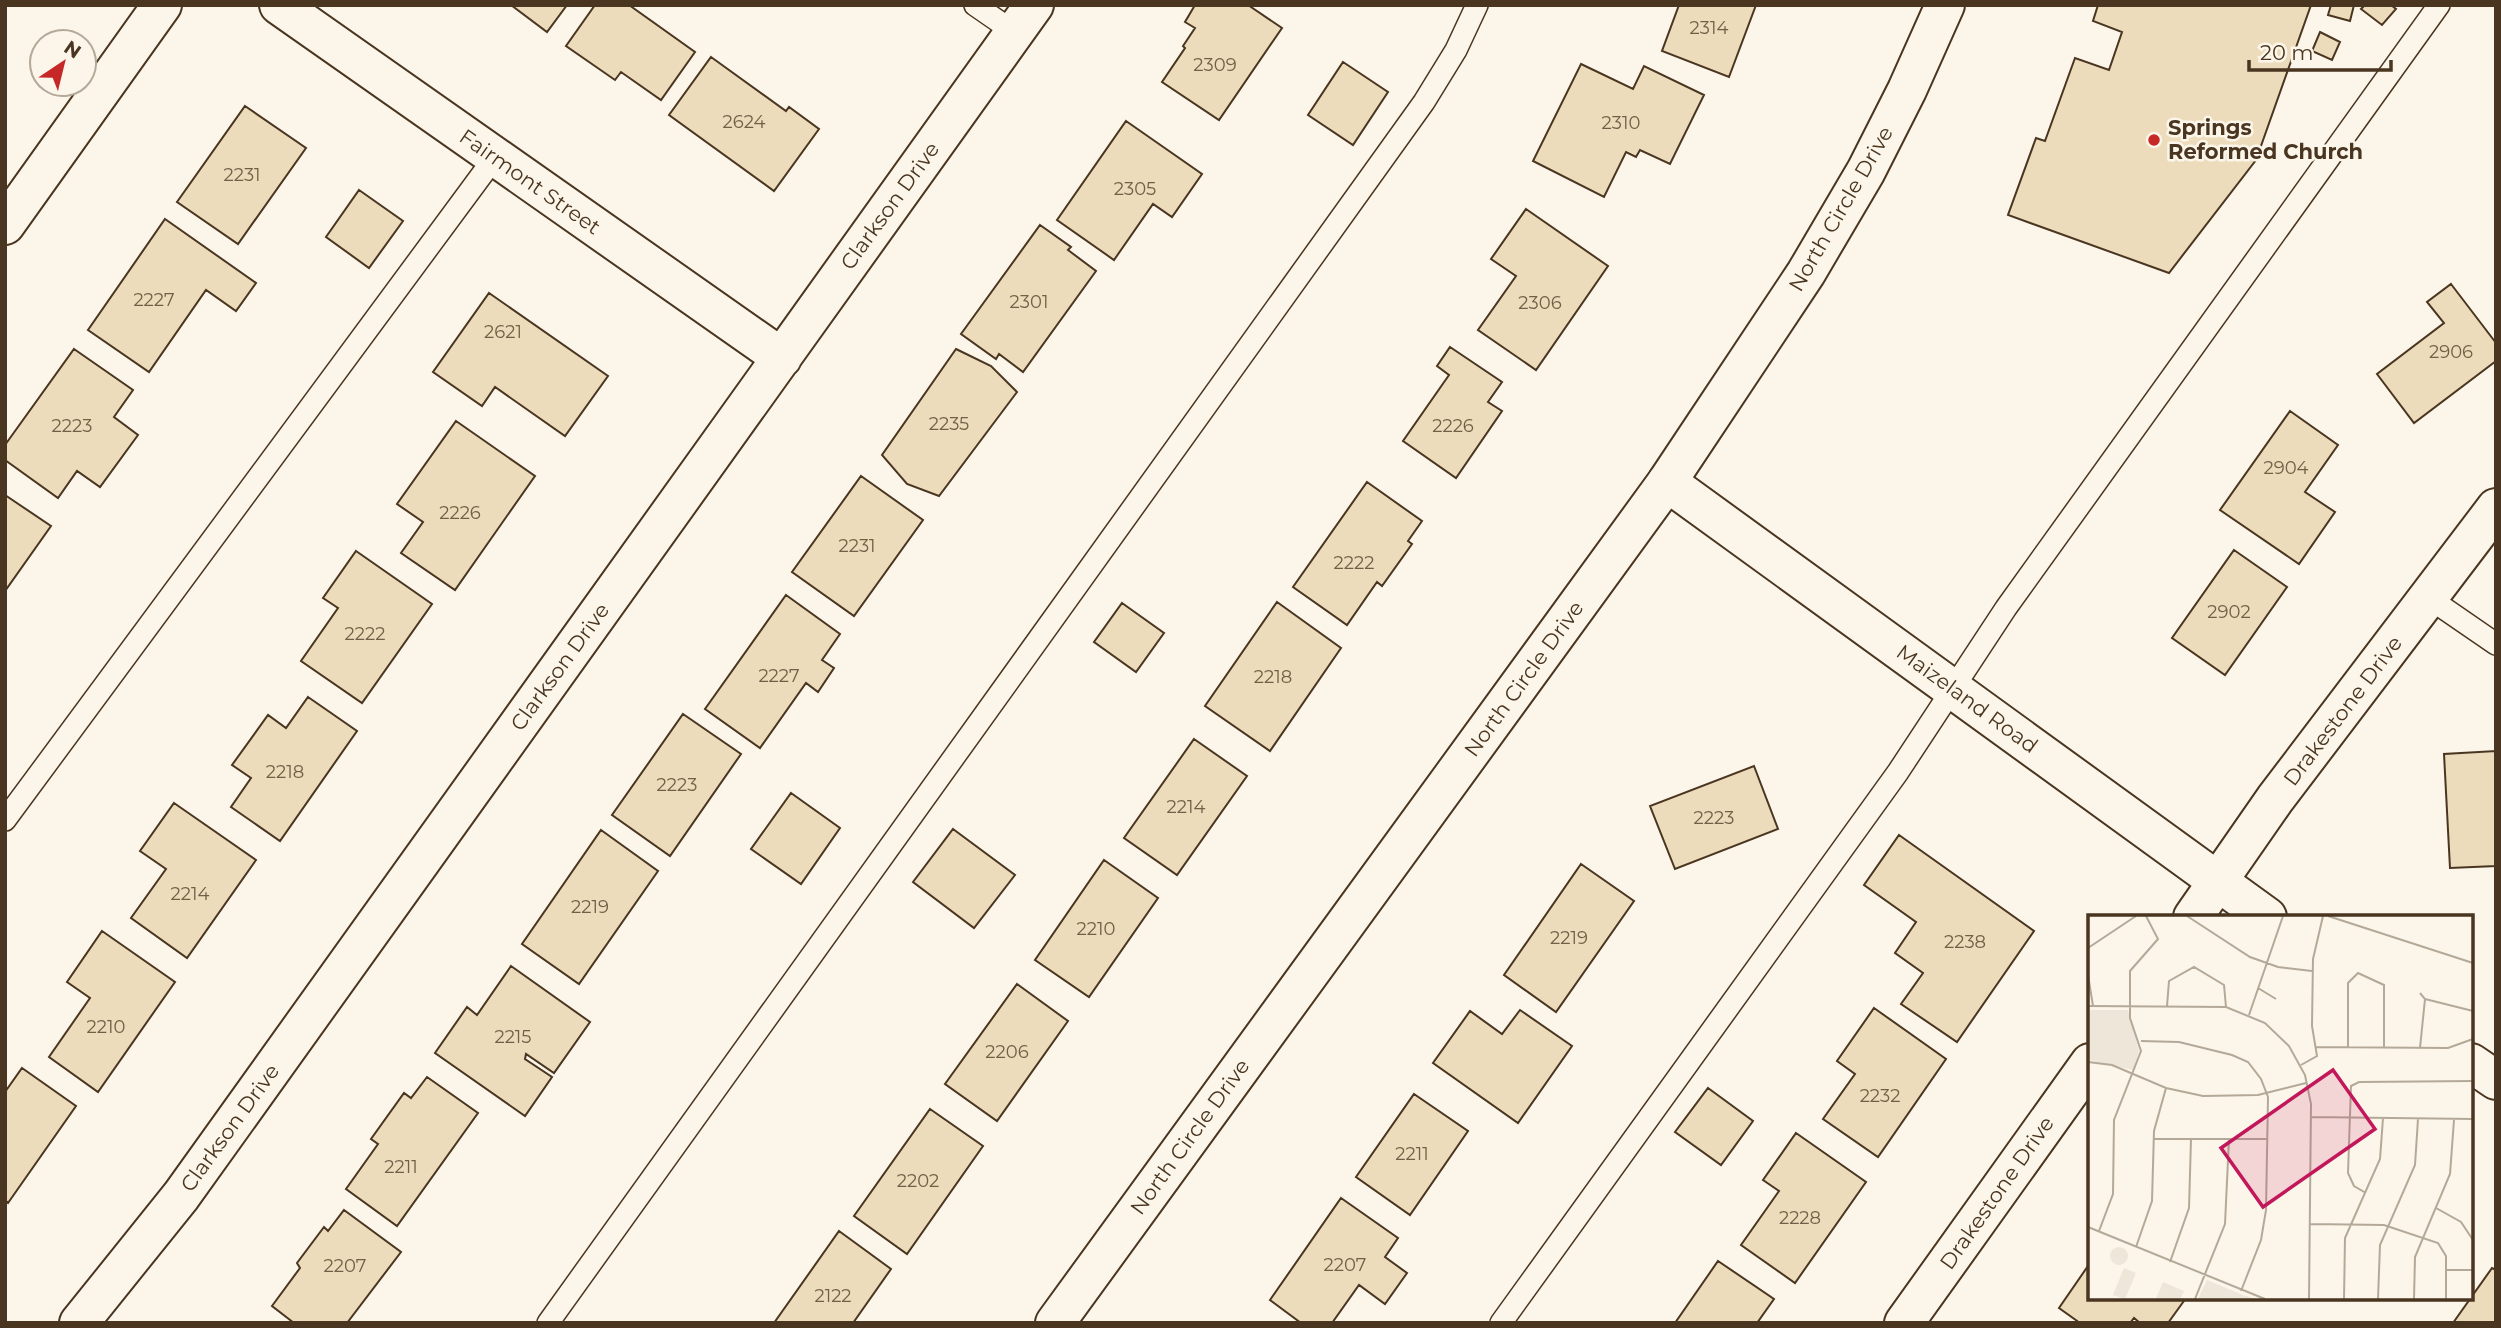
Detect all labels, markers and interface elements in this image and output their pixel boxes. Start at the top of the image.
house number: 2314 [1690,17,1728,39]
north arrow [28,28,98,98]
scale bar [2249,28,2391,72]
text: N [60,36,85,63]
text: 20 m [2260,40,2314,65]
house number: 2309 [1193,54,1237,76]
house number: 2624 [723,111,766,133]
house number: 2310 [1602,112,1640,134]
place label: Springs Reformed Church [2168,115,2363,164]
street label: North Circle Drive [1783,122,1898,296]
street label: Fairmont Street [455,124,606,240]
marker: Springs Reformed Church [2146,132,2162,148]
street label: Clarkson Drive [835,137,944,274]
house number: 2231 [223,164,261,186]
house number: 2305 [1114,178,1156,200]
house number: 2227 [133,289,175,311]
house number: 2301 [1010,291,1048,313]
house number: 2306 [1518,292,1562,314]
house number: 2621 [484,321,522,343]
house number: 2906 [2429,341,2473,363]
house number: 2235 [929,413,969,435]
house number: 2223 [52,415,92,437]
house number: 2226 [1432,415,1474,437]
house number: 2904 [2264,457,2309,479]
house number: 2226 [439,502,481,524]
house number: 2231 [838,535,876,557]
house number: 2222 [1334,552,1374,574]
street label: North Circle Drive [1459,596,1588,761]
street label: Clarkson Drive [505,598,614,735]
house number: 2902 [2207,601,2251,623]
house number: 2222 [345,623,385,645]
street label: Drakestone Drive [2278,631,2407,791]
street label: Maizeland Road [1892,639,2043,758]
house number: 2227 [758,665,800,687]
house number: 2218 [1254,666,1292,688]
house number: 2218 [266,761,304,783]
house number: 2223 [657,774,697,796]
house number: 2214 [1167,796,1206,818]
house number: 2223 [1694,807,1734,829]
house number: 2214 [171,883,210,905]
house number: 2219 [571,896,609,918]
inset map [2088,915,2473,1300]
house number: 2210 [1077,918,1115,940]
house number: 2219 [1550,927,1588,949]
house number: 2238 [1944,931,1986,953]
house number: 2210 [87,1016,125,1038]
house number: 2215 [494,1026,532,1048]
house number: 2206 [985,1041,1029,1063]
street label: North Circle Drive [1125,1054,1254,1219]
street label: Clarkson Drive [175,1059,284,1196]
house number: 2232 [1860,1085,1900,1107]
street label: Drakestone Drive [1934,1111,2059,1274]
house number: 2211 [1395,1143,1429,1165]
house number: 2211 [384,1156,418,1178]
house number: 2202 [897,1170,939,1192]
house number: 2228 [1779,1207,1821,1229]
house number: 2207 [1324,1254,1366,1276]
house number: 2207 [324,1255,366,1277]
house number: 2122 [814,1285,852,1307]

